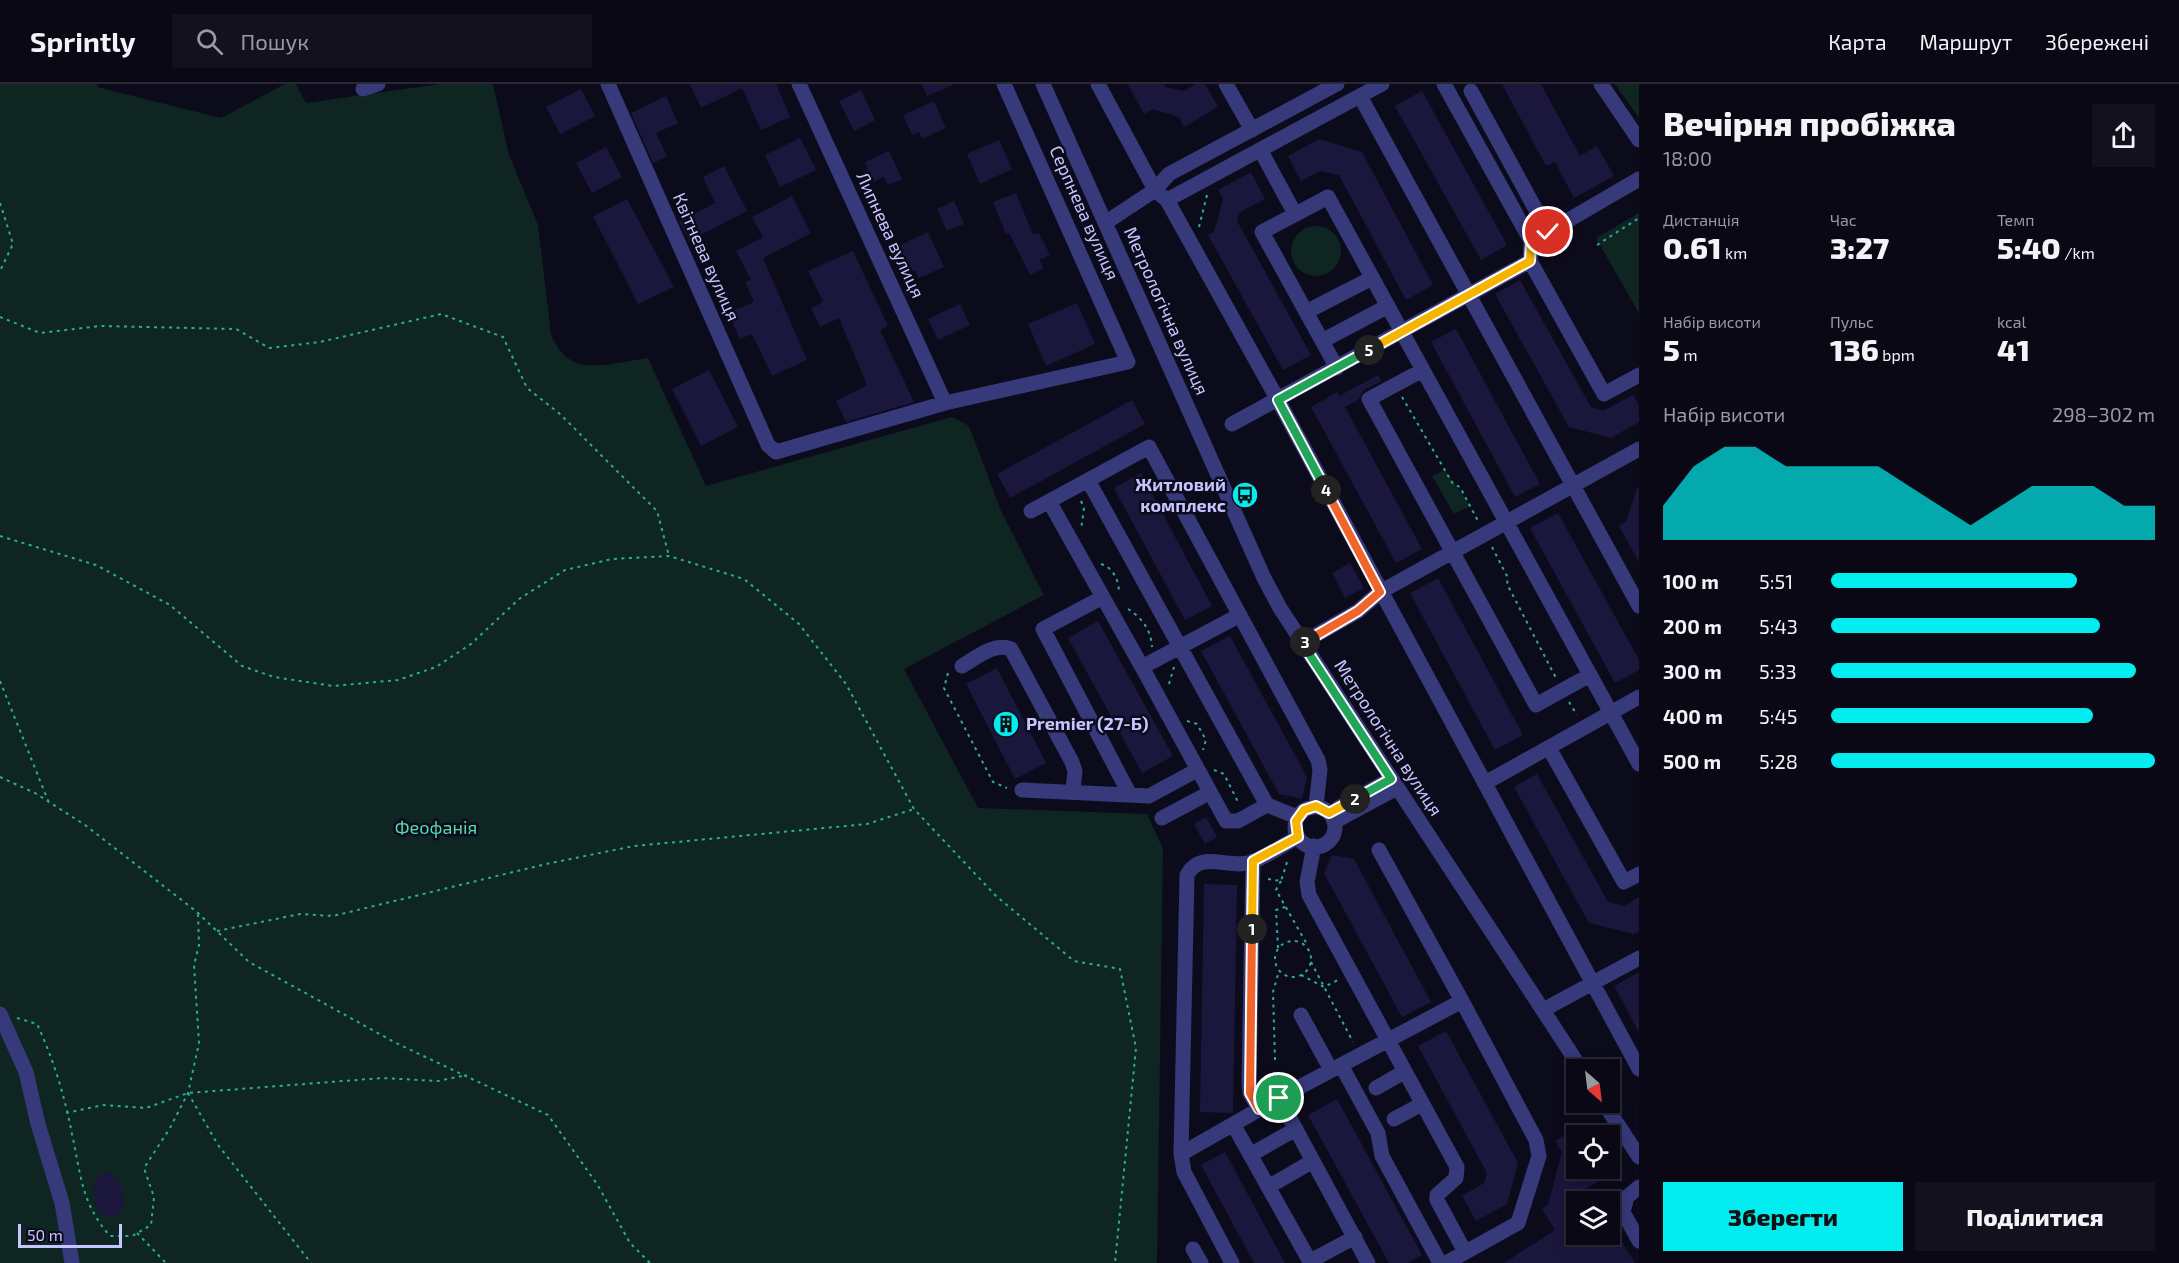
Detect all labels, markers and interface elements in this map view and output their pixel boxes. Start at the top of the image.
search box [172,14,592,68]
text: Sprintly [30,24,136,58]
icon: search [193,25,226,58]
text: Пошук [241,28,309,54]
text: Карта [1828,29,1887,54]
text: Маршрут [1920,29,2012,54]
text: Збережені [2045,29,2149,54]
text: Вечірня пробіжка [1663,103,1956,143]
button: share [2092,104,2155,167]
street label: Серпнева вулиця [1045,142,1124,283]
text: 18:00 [1663,146,1712,170]
street label: Липнева вулиця [852,168,930,301]
street label: Квітнева вулиця [669,189,745,324]
pin [1522,206,1573,257]
text: Дистанція [1663,210,1740,229]
text: Час [1830,210,1857,229]
text: Темп [1997,210,2034,229]
icon: check [1531,215,1564,248]
street label: Метрологічна вулиця [1120,223,1214,398]
text: 0.61 [1663,229,1721,265]
text: 3:27 [1830,229,1889,265]
text: 5:40 [1997,229,2061,265]
text: km [1721,243,1747,262]
text: /km [2061,243,2095,262]
text: Набір висоти [1663,312,1761,331]
text: Пульс [1830,312,1874,331]
text: kcal [1997,312,2026,331]
text: 5 [1663,331,1680,367]
text: 136 [1830,331,1879,367]
text: 41 [1997,331,2030,367]
pin: 5 [1354,335,1384,365]
text: 5 [1365,340,1373,359]
text: m [1680,345,1697,364]
text: bpm [1879,345,1915,364]
text: Набір висоти [1663,402,1785,426]
text: 298–302 m [2052,402,2155,426]
place label: Житловий комплекс [1135,473,1226,516]
pin: 4 [1311,475,1341,505]
bus stop icon: Житловий комплекс [1230,480,1260,510]
text: 4 [1321,480,1331,499]
text: 100 m [1663,569,1719,593]
text: 5:51 [1759,569,1793,593]
text: 200 m [1663,614,1722,638]
text: 5:43 [1759,614,1798,638]
pin: 3 [1290,627,1320,657]
text: 3 [1300,632,1310,651]
street label: Метрологічна вулиця [1330,655,1448,820]
text: 300 m [1663,659,1722,683]
text: 5:33 [1759,659,1797,683]
text: 400 m [1663,704,1723,728]
text: 5:45 [1759,704,1797,728]
building icon: Premier (27-Б) [991,709,1021,739]
place label: Premier (27-Б) [1026,712,1149,734]
text: 500 m [1663,749,1721,773]
text: 5:28 [1759,749,1798,773]
pin: 2 [1340,784,1370,814]
text: 2 [1350,789,1360,808]
park label: Феофанія [395,816,477,838]
pin: 1 [1237,914,1267,944]
text: 1 [1249,919,1255,938]
north arrow [1566,1059,1620,1113]
map controls [1566,1059,1620,1245]
pin [1253,1072,1304,1123]
icon: arrive [1262,1081,1295,1114]
button: locate [1566,1125,1620,1179]
button: Зберегти [1663,1182,1903,1251]
button: Поділитися [1915,1182,2155,1251]
button: layers [1566,1191,1620,1245]
scale bar [18,1221,122,1248]
text: 50 m [27,1225,63,1244]

